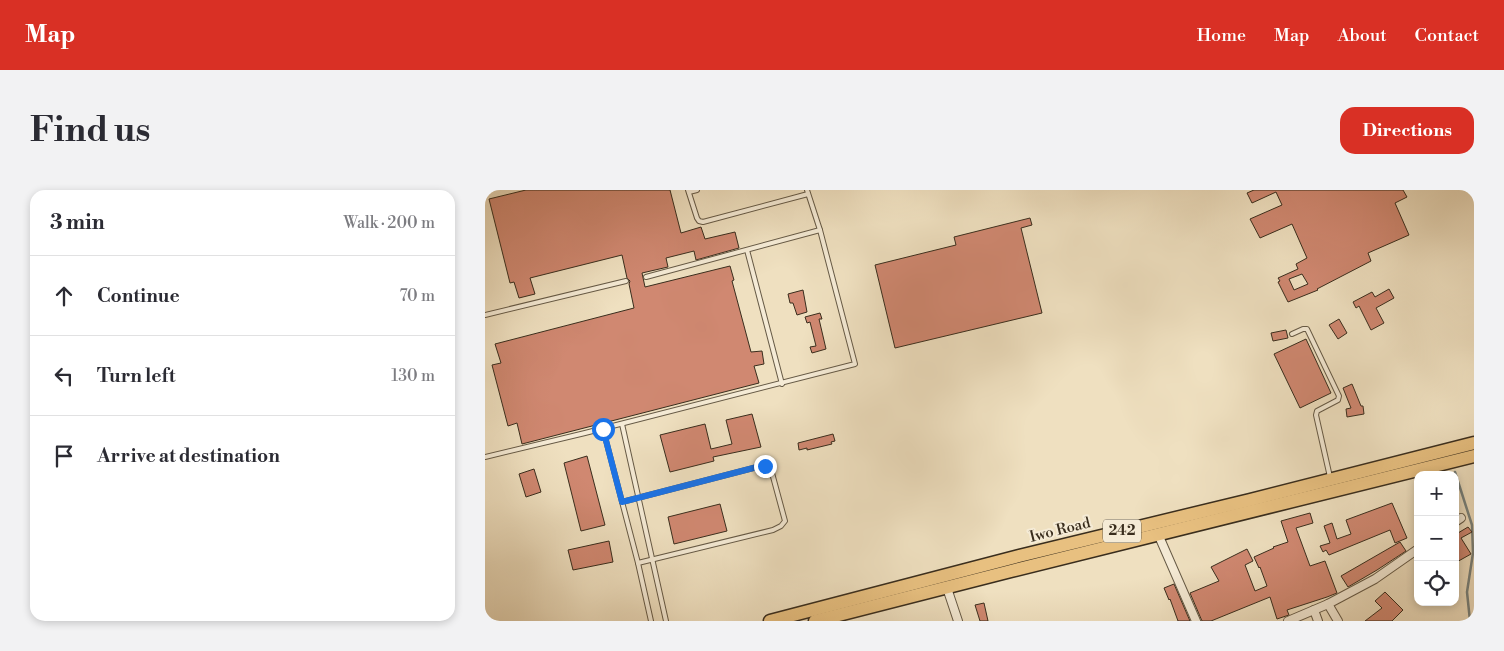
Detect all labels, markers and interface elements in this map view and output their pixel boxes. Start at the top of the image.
text: Map [25,20,75,50]
text: Home [1197,24,1246,47]
text: Map [1274,24,1310,47]
text: About [1338,24,1387,47]
text: Contact [1415,24,1479,47]
button: Directions [1340,107,1474,154]
text: Find us [30,109,150,152]
text: 3 min [50,210,105,236]
text: Walk · 200 m [343,213,435,233]
icon: ahead [50,282,78,310]
text: Continue [97,284,180,308]
text: 70 m [399,286,435,306]
icon: left [50,362,78,390]
text: Turn left [97,364,176,388]
text: 130 m [391,366,435,386]
route start [592,418,615,441]
icon: arrive [50,442,78,470]
text: Arrive at destination [97,444,280,468]
route end [754,455,777,478]
map controls [1414,471,1459,606]
button: + [1414,471,1459,516]
street label: Iwo Road [1028,513,1093,547]
button: − [1414,516,1459,561]
road number: 242 [1103,520,1141,542]
button: locate [1414,561,1459,606]

